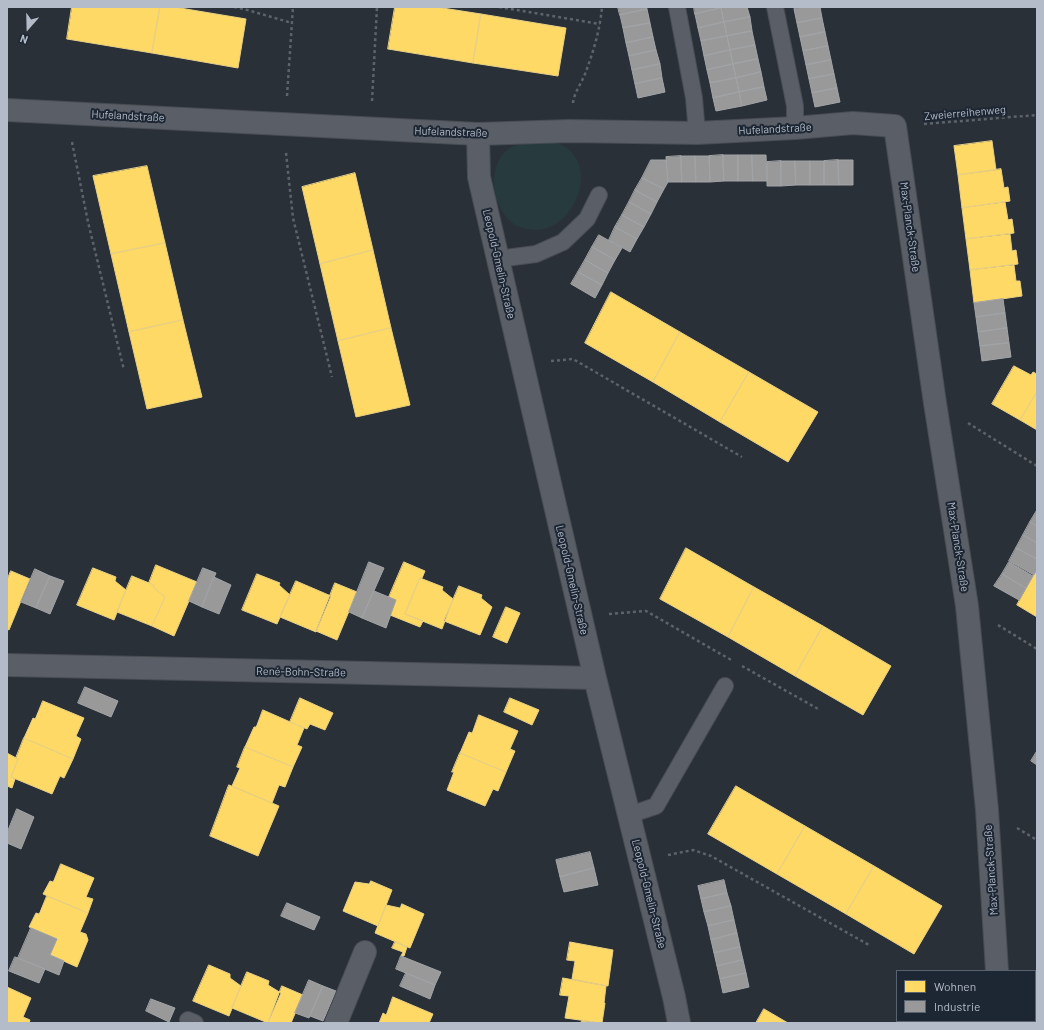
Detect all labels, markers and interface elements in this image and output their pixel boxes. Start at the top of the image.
north arrow [8,8,48,48]
text: N [18,32,29,47]
street label: Zweierreihenweg [924,103,1006,123]
street label: Hufelandstraße [91,107,165,125]
street label: Hufelandstraße [738,120,812,138]
street label: Hufelandstraße [414,124,488,140]
street label: Max-Planck-Straße [897,181,923,273]
street label: Leopold-Gmelin-Straße [480,208,518,320]
street label: Max-Planck-Straße [944,501,972,593]
street label: Leopold-Gmelin-Straße [553,524,591,636]
street label: René-Bohn-Straße [256,665,346,679]
street label: Max-Planck-Straße [981,824,1001,916]
street label: Leopold-Gmelin-Straße [629,838,669,950]
legend [896,970,1036,1022]
text: Wohnen [934,979,976,993]
text: Industrie [934,999,980,1013]

